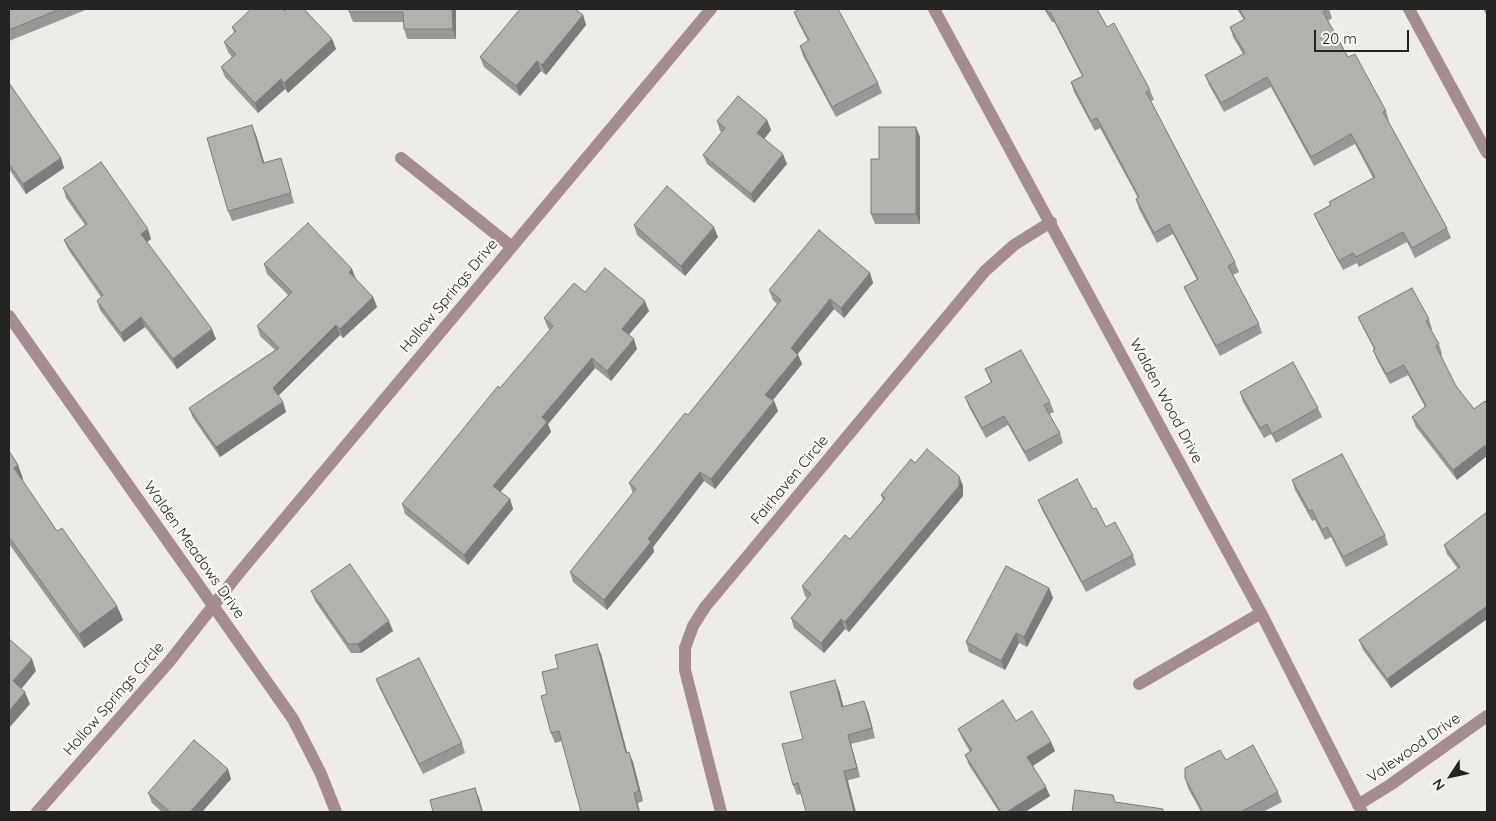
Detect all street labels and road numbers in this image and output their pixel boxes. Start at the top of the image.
street label: Hollow Springs Drive [396,236,502,356]
street label: Walden Wood Drive [1125,336,1207,466]
street label: Fairhaven Circle [747,432,833,528]
street label: Walden Meadows Drive [140,478,248,622]
street label: Hollow Springs Circle [60,639,168,759]
street label: Valewood Drive [1364,709,1464,787]

